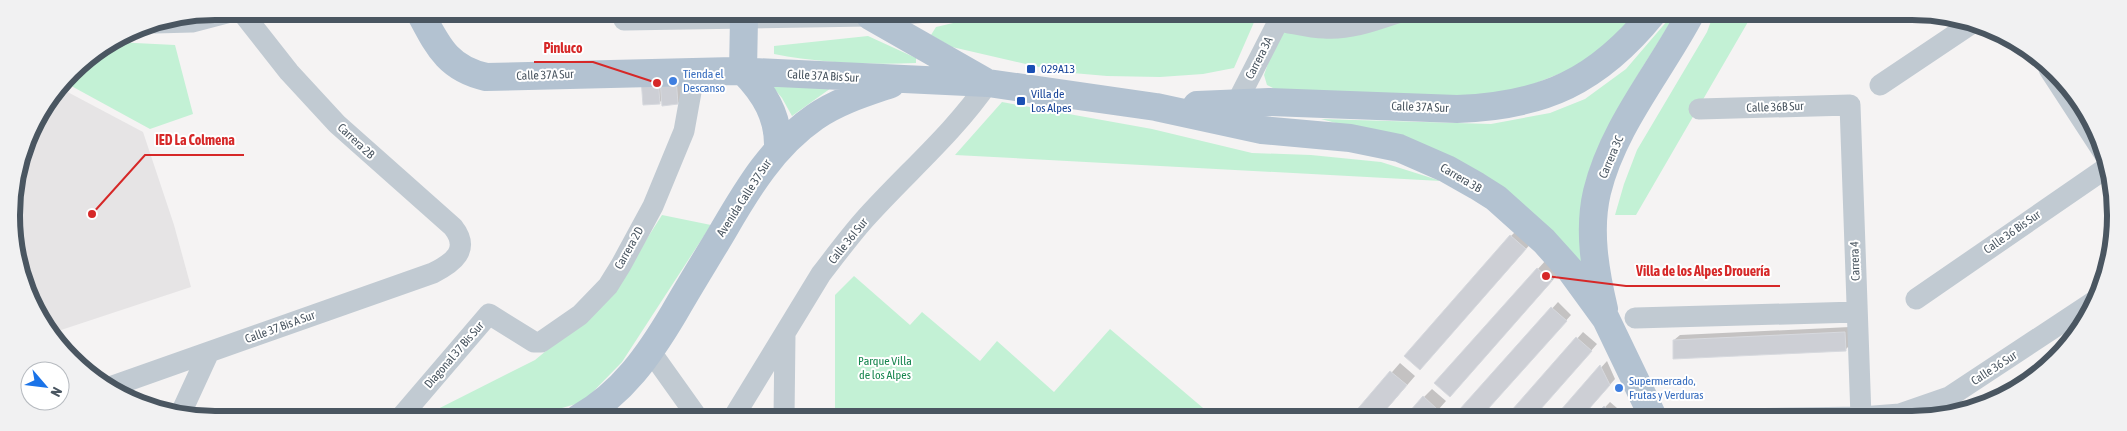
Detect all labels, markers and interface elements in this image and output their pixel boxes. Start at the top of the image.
callout: Pinluco [534,33,593,62]
street label: Carrera 3A [1242,34,1276,81]
text: Pinluco [544,40,583,56]
place label: 029A13 [1041,62,1075,76]
marker: 029A13 [1025,63,1037,75]
street label: Calle 37A Sur [516,67,574,83]
place label: Tienda el Descanso [683,67,725,95]
street label: Calle 37A Bis Sur [787,67,860,85]
marker: Tienda el Descanso [667,75,679,87]
place label: Villa de Los Alpes [1031,87,1072,115]
marker: Villa de Los Alpes [1015,95,1027,107]
street label: Calle 37A Sur [1391,99,1449,115]
street label: Calle 36B Sur [1746,99,1804,115]
street label: Carrera 2B [335,120,378,162]
callout: IED La Colmena [145,126,244,155]
text: IED La Colmena [155,132,235,148]
street label: Carrera 3C [1596,133,1626,180]
street label: Avenida Calle 37 Sur [714,156,774,239]
street label: Carrera 3B [1438,161,1484,196]
street label: Calle 36 Bis Sur [1981,207,2043,257]
street label: Calle 36I Sur [825,215,871,267]
street label: Carrera 2D [612,224,647,272]
street label: Carrera 4 [1847,241,1863,281]
callout: Villa de los Alpes Drouería [1626,257,1780,286]
text: Villa de los Alpes Drouería [1635,263,1770,279]
street label: Calle 37 Bis A Sur [243,308,317,346]
street label: Diagonal 37 Bis Sur [421,319,487,391]
street label: Calle 36 Sur [1969,348,2020,388]
park label: Parque Villa de los Alpes [858,354,912,382]
north arrow [20,361,70,411]
place label: Supermercado, Frutas y Verduras [1629,374,1704,402]
marker: Supermercado, Frutas y Verduras [1613,382,1625,394]
text: N [47,385,65,400]

